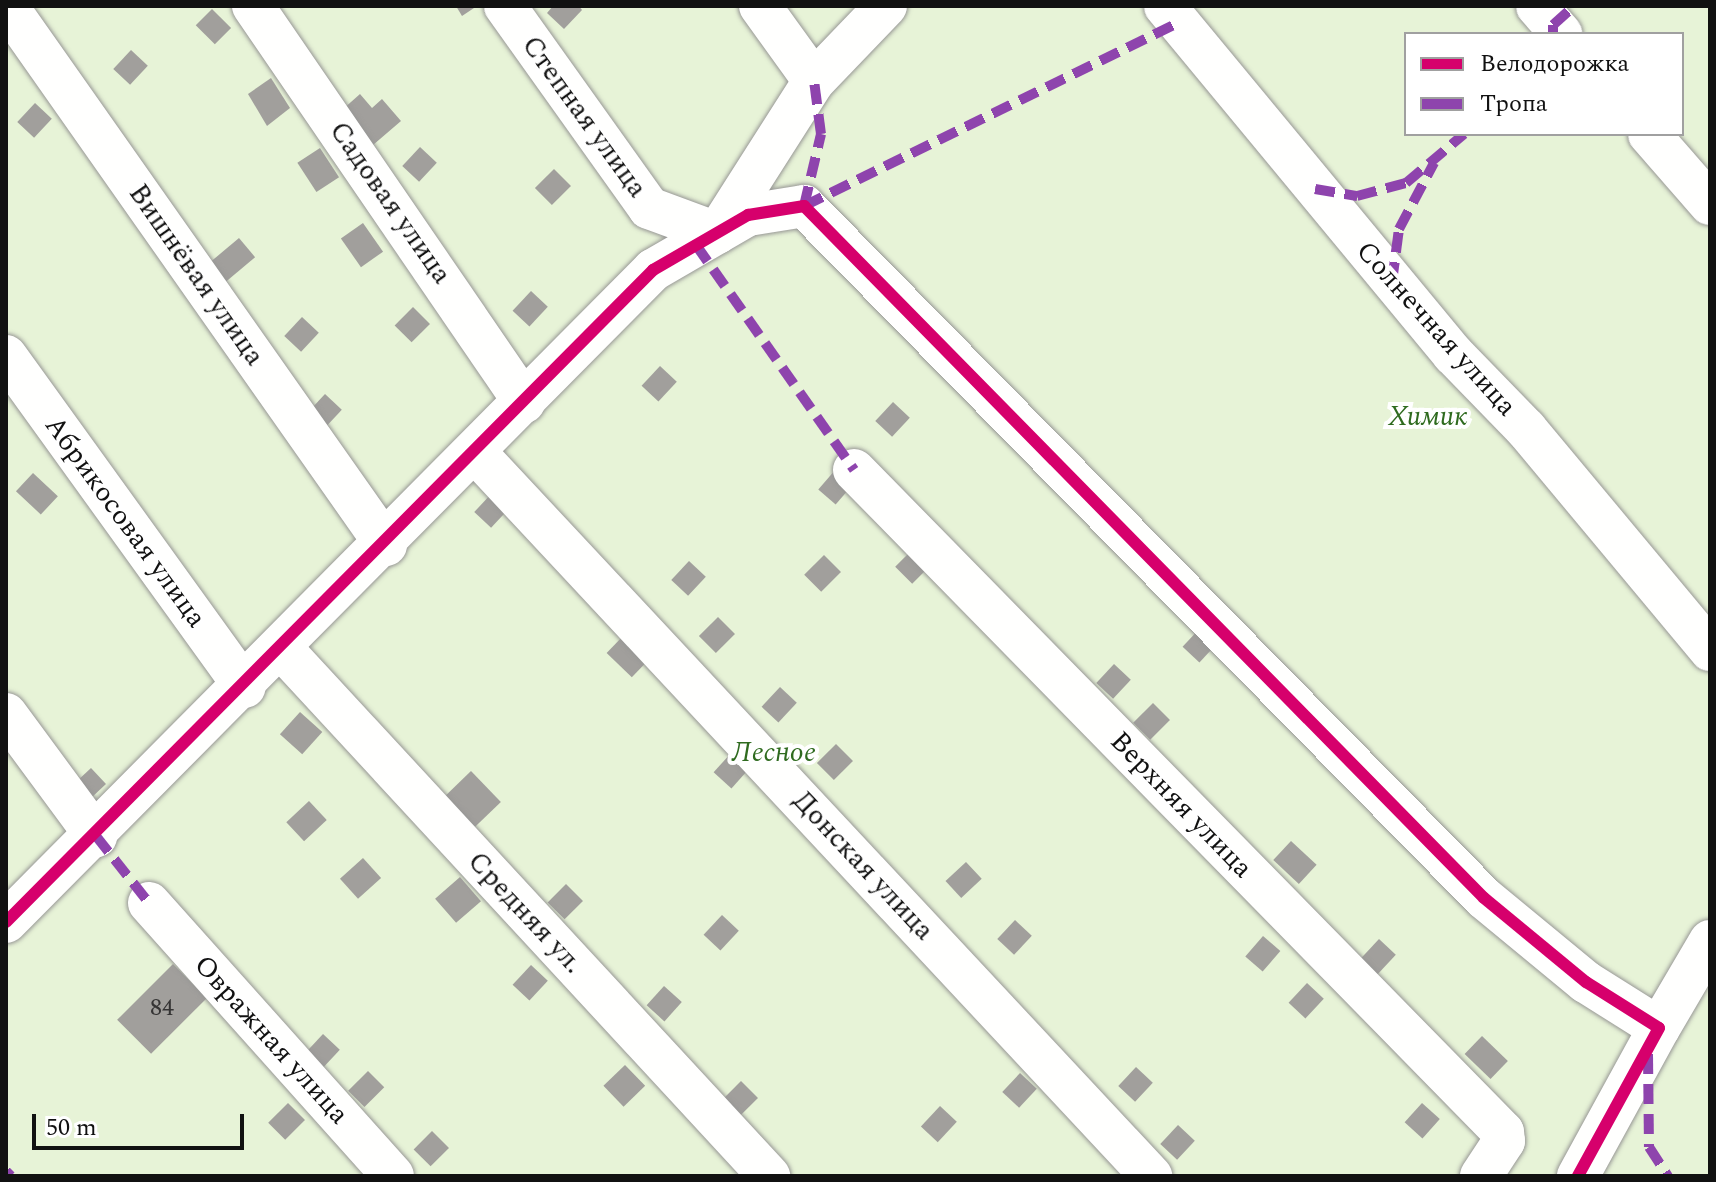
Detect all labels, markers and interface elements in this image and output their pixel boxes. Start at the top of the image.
street label: Степная улица [514,30,654,204]
legend [1404,32,1684,136]
text: Велодорожка [1480,46,1629,82]
text: Тропа [1480,86,1548,122]
street label: Садовая улица [322,115,458,291]
street label: Вишнёвая улица [121,178,271,372]
street label: Солнечная улица [1349,235,1523,423]
park label: Химик [1388,400,1468,434]
street label: Абрикосовая улица [37,410,213,634]
street label: Верхняя улица [1103,725,1259,885]
park label: Лесное [732,736,816,770]
street label: Донская улица [785,784,941,948]
street label: Средняя ул. [460,845,590,981]
street label: Овражная улица [186,949,356,1131]
house number: 84 [150,995,174,1023]
scale bar [36,1098,248,1148]
text: 50 m [46,1110,97,1146]

